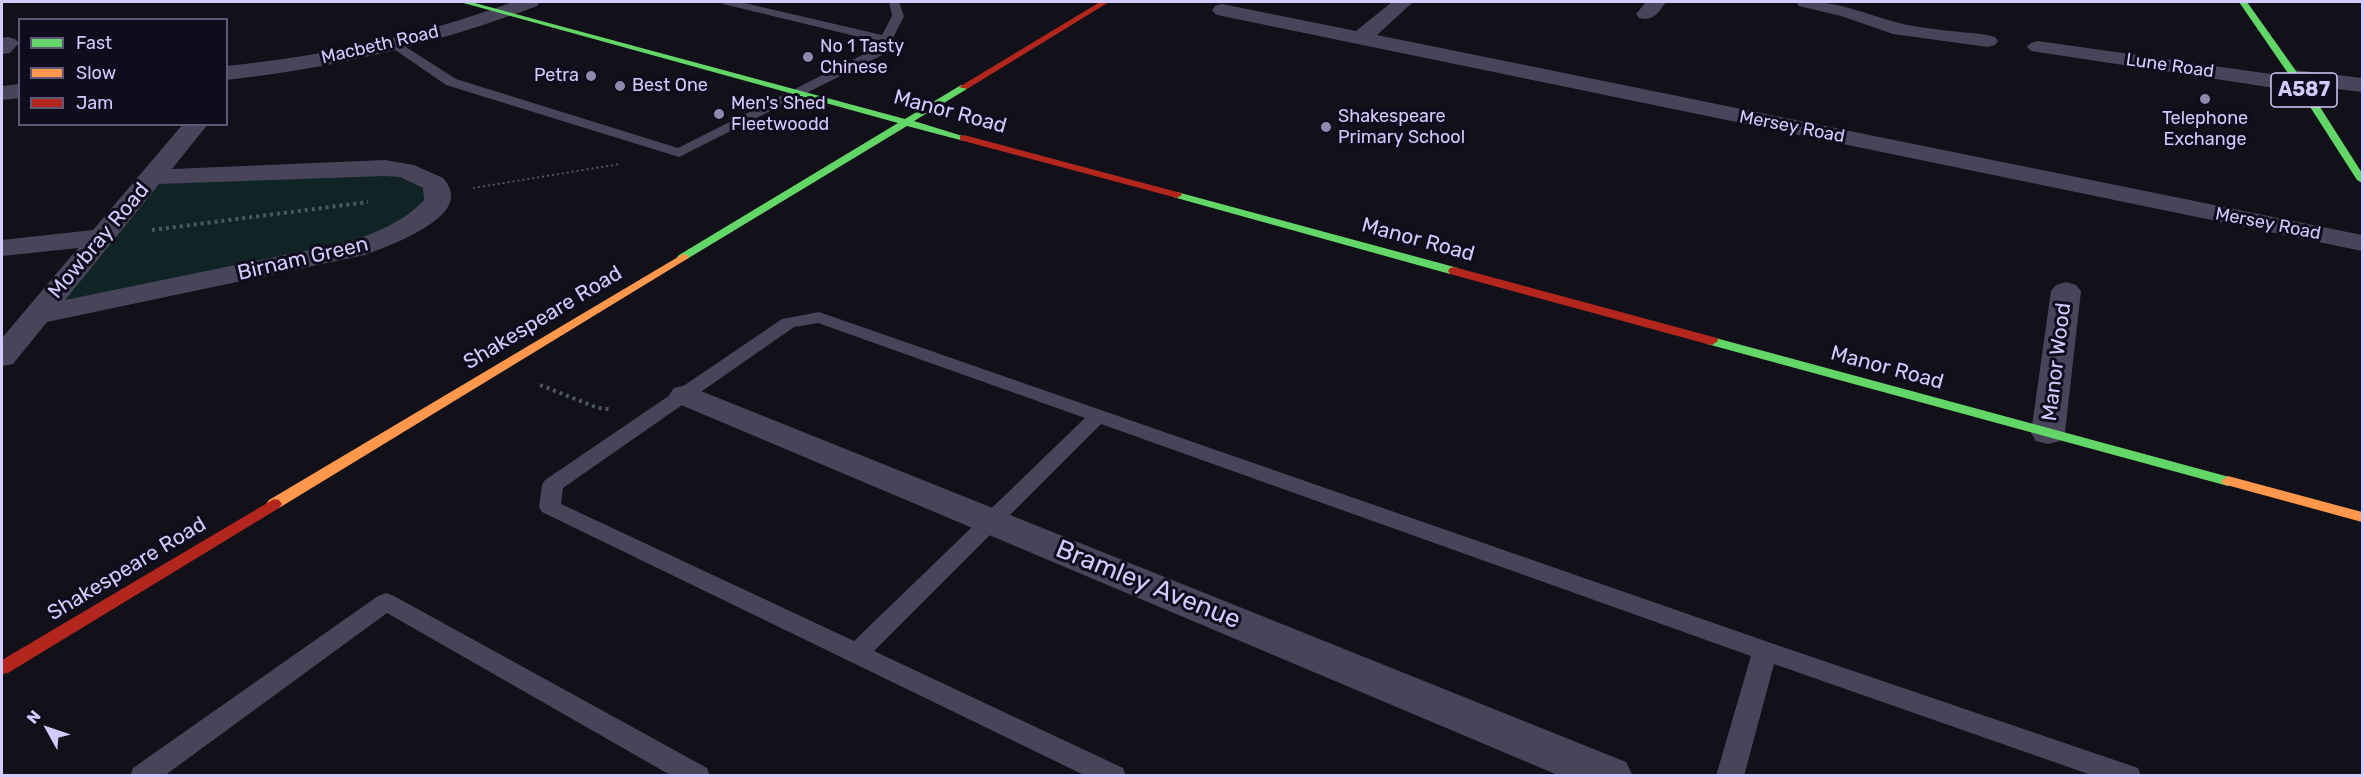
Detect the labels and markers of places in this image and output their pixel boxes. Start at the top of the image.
place label: No 1 Tasty Chinese [820,36,904,78]
marker: No 1 Tasty Chinese [801,50,815,64]
place label: Petra [534,65,579,87]
marker: Petra [584,69,598,83]
place label: Best One [632,75,708,97]
marker: Best One [613,79,627,93]
marker: Telephone Exchange [2198,92,2212,106]
place label: Men's Shed Fleetwoodd [731,93,829,136]
place label: Shakespeare Primary School [1338,106,1465,148]
marker: Men's Shed Fleetwoodd [712,107,726,121]
place label: Telephone Exchange [2162,108,2248,150]
marker: Shakespeare Primary School [1319,120,1333,134]

